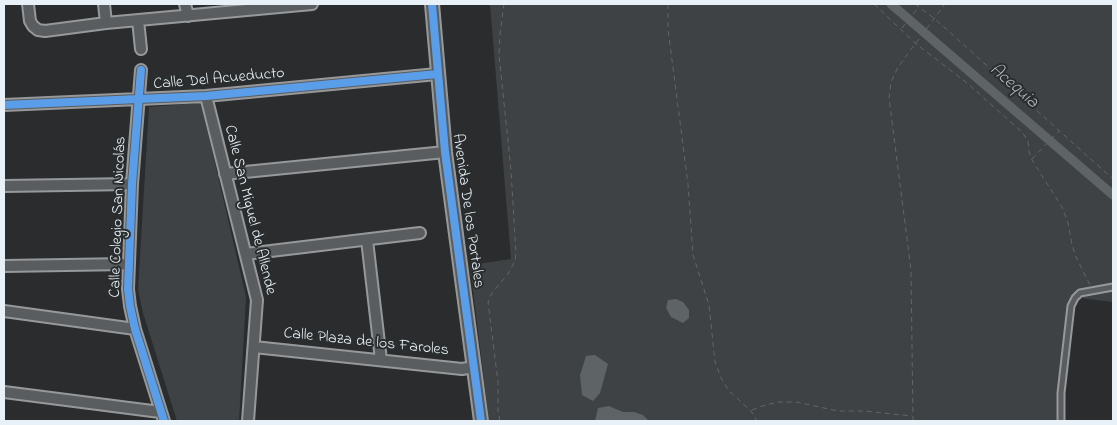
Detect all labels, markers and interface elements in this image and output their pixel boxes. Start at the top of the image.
water label: Acequia [984,60,1042,114]
street label: Calle Del Acueducto [153,65,285,95]
street label: Calle San Miguel de Allende [219,123,279,297]
street label: Avenida De los Portales [447,133,487,289]
street label: Calle Colegio San Nicolás [107,136,131,298]
street label: Calle Plaza de los Faroles [282,325,450,361]

